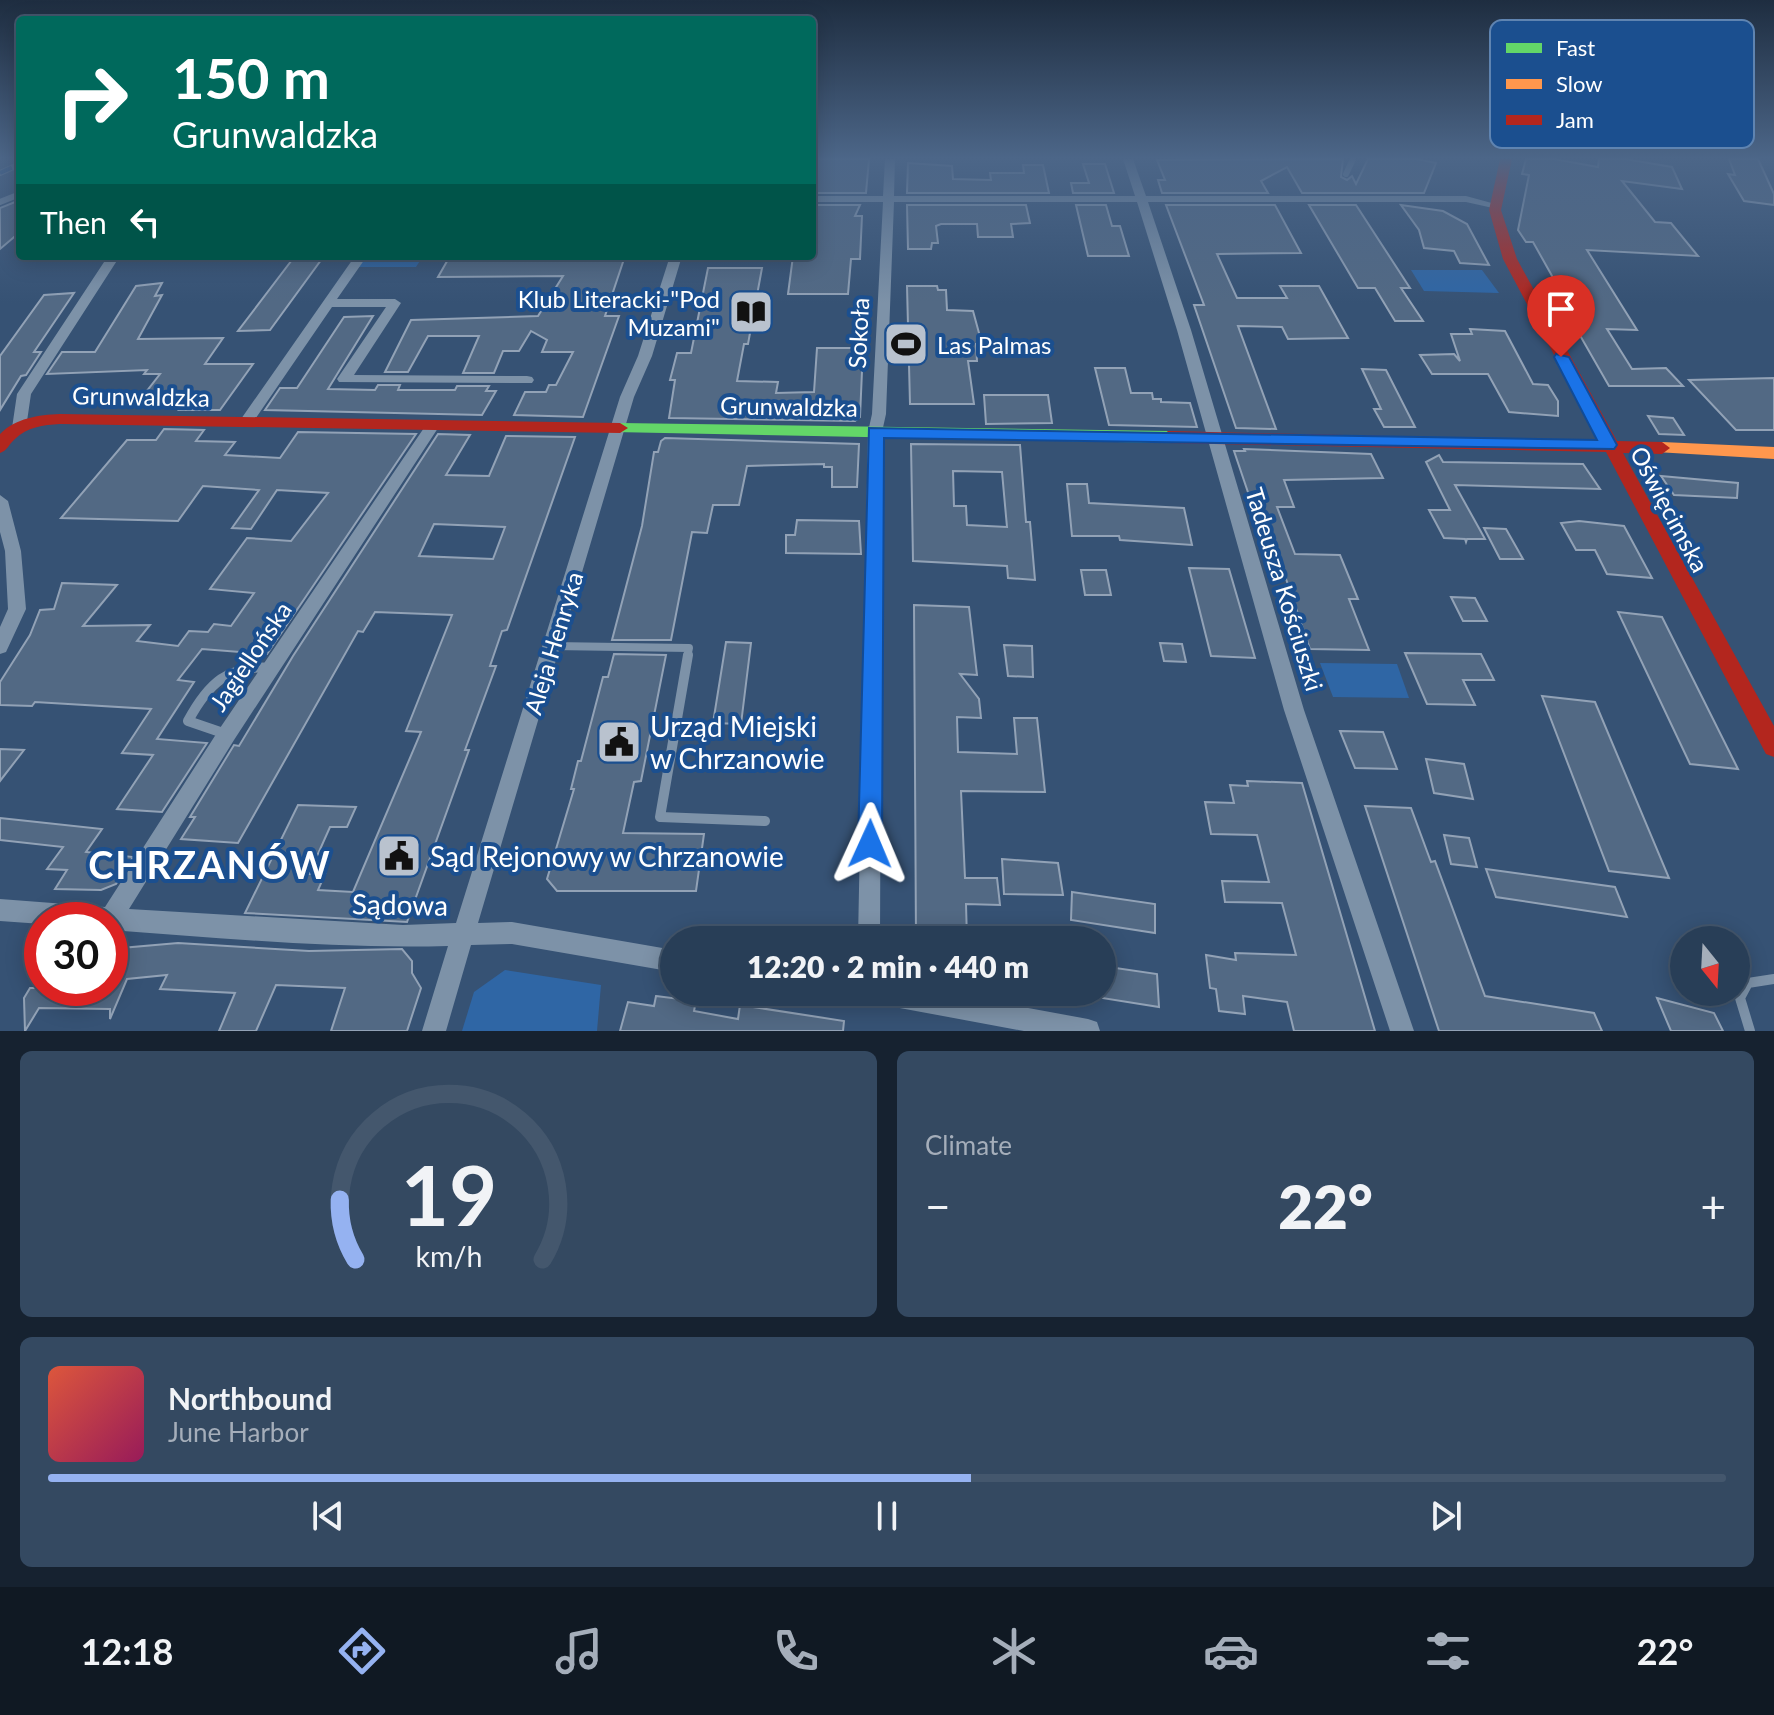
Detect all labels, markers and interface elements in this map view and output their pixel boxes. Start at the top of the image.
legend [1490,20,1754,148]
text: Fast [1556,34,1595,61]
text: 150 m [172,44,330,111]
icon: right [40,48,144,152]
text: Slow [1556,70,1603,97]
text: Jam [1556,106,1594,133]
text: Grunwaldzka [172,112,378,156]
icon: left [123,200,167,244]
text: Then [40,204,107,240]
pin [1527,275,1595,357]
place label: Klub Literacki-"Pod Muzami" [518,284,720,341]
icon: arrive [1539,287,1583,331]
library icon: Klub Literacki-"Pod Muzami" [727,288,775,336]
street label: Sokoła [842,297,874,369]
sports icon: Las Palmas [882,320,930,368]
place label: Las Palmas [937,330,1051,359]
street label: Grunwaldzka [72,380,210,412]
street label: Grunwaldzka [720,390,858,422]
street label: Oświęcimska [1625,441,1715,577]
street label: Tadeusza Kościuszki [1240,484,1330,694]
street label: Aleja Henryka [518,568,588,718]
street label: Jagiellońska [203,596,297,716]
place label: Urząd Miejski w Chrzanowie [650,709,824,775]
public building icon: Urząd Miejski w Chrzanowie [595,718,643,766]
position arrow [828,802,912,886]
public building icon: Sąd Rejonowy w Chrzanowie [375,832,423,880]
place label: Sąd Rejonowy w Chrzanowie [430,839,784,873]
district label: CHRZANÓW [88,841,332,887]
street label: Sądowa [352,886,448,922]
speed limit sign: 30 [24,902,128,1006]
north arrow [1670,926,1750,1006]
map controls [1670,926,1750,1006]
text: 12:20 · 2 min · 440 m [747,948,1029,984]
text: Climate [925,1129,1012,1161]
text: 19 [400,1144,497,1244]
text: 22° [1278,1170,1373,1242]
text: − [925,1180,951,1232]
text: + [1700,1180,1726,1232]
text: km/h [415,1239,482,1273]
text: Northbound [168,1380,332,1416]
text: June Harbor [168,1416,309,1448]
icon: previous [306,1494,350,1538]
icon: pause [865,1494,909,1538]
icon: next [1424,1494,1468,1538]
icon: directions [334,1623,390,1679]
icon: music [551,1623,607,1679]
icon: phone [768,1623,824,1679]
icon: climate [986,1623,1042,1679]
icon: car [1203,1623,1259,1679]
icon: filters [1420,1623,1476,1679]
text: 12:18 [81,1629,173,1673]
text: 22° [1637,1629,1693,1673]

